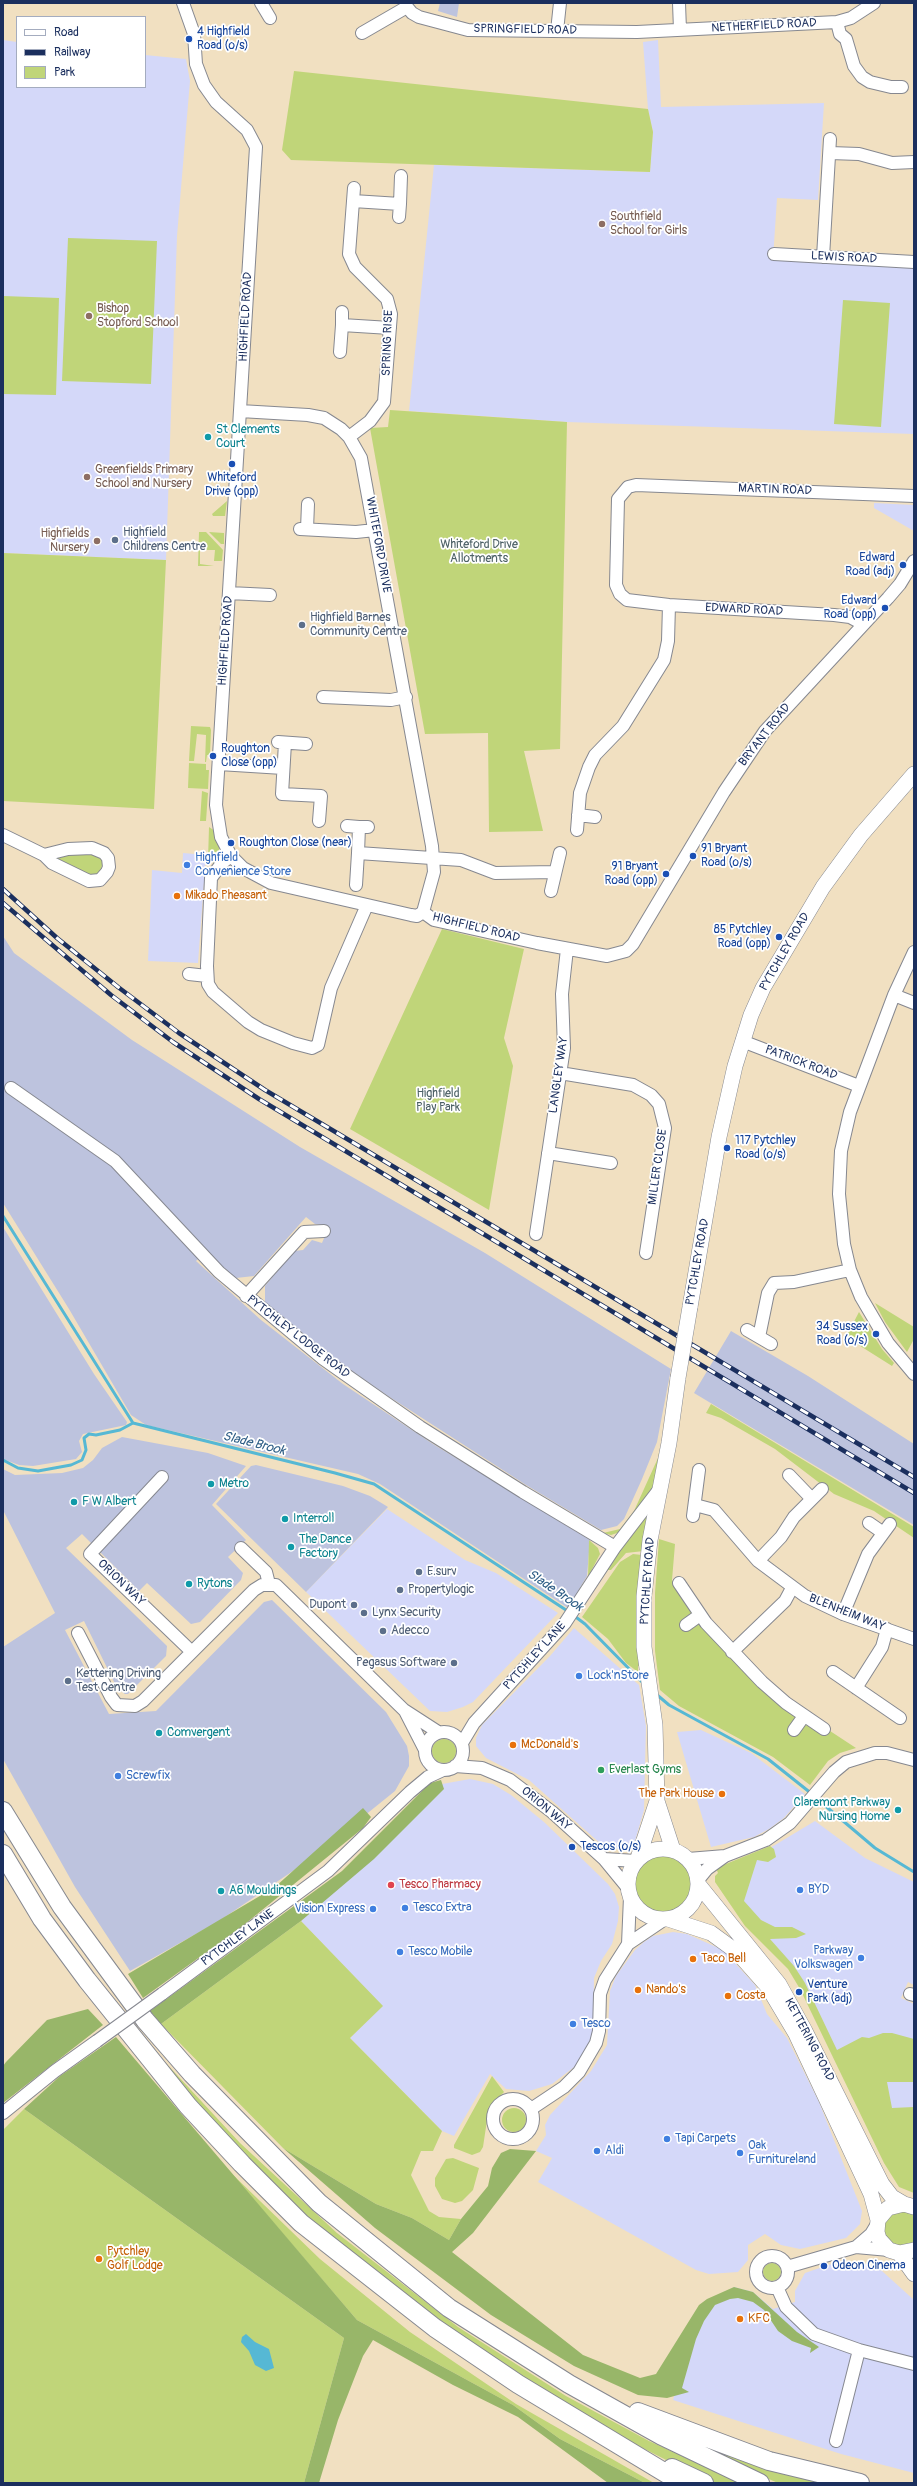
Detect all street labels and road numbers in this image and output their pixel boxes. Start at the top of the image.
street label: NETHERFIELD ROAD [711,16,817,36]
street label: SPRINGFIELD ROAD [473,22,577,38]
street label: LEWIS ROAD [811,249,877,267]
street label: HIGHFIELD ROAD [236,272,256,362]
street label: SPRING RISE [380,310,396,376]
street label: MARTIN ROAD [738,482,812,498]
street label: WHITEFORD DRIVE [362,496,394,594]
street label: HIGHFIELD ROAD [216,596,236,686]
street label: EDWARD ROAD [705,601,783,619]
street label: BRYANT ROAD [736,701,794,769]
street label: HIGHFIELD ROAD [431,910,521,946]
street label: PYTCHLEY ROAD [757,910,813,994]
street label: LANGLEY WAY [546,1036,572,1114]
street label: PATRICK ROAD [763,1043,839,1083]
street label: MILLER CLOSE [646,1128,670,1206]
street label: PYTCHLEY ROAD [683,1218,713,1306]
street label: PYTCHLEY LODGE ROAD [244,1292,352,1382]
street label: PYTCHLEY ROAD [638,1537,658,1625]
street label: ORION WAY [94,1557,148,1609]
street label: BLENHEIM WAY [807,1591,887,1635]
street label: PYTCHLEY LANE [501,1619,569,1693]
street label: ORION WAY [518,1784,574,1834]
street label: PYTCHLEY LANE [199,1907,277,1969]
street label: KETTERING ROAD [781,1996,837,2084]

